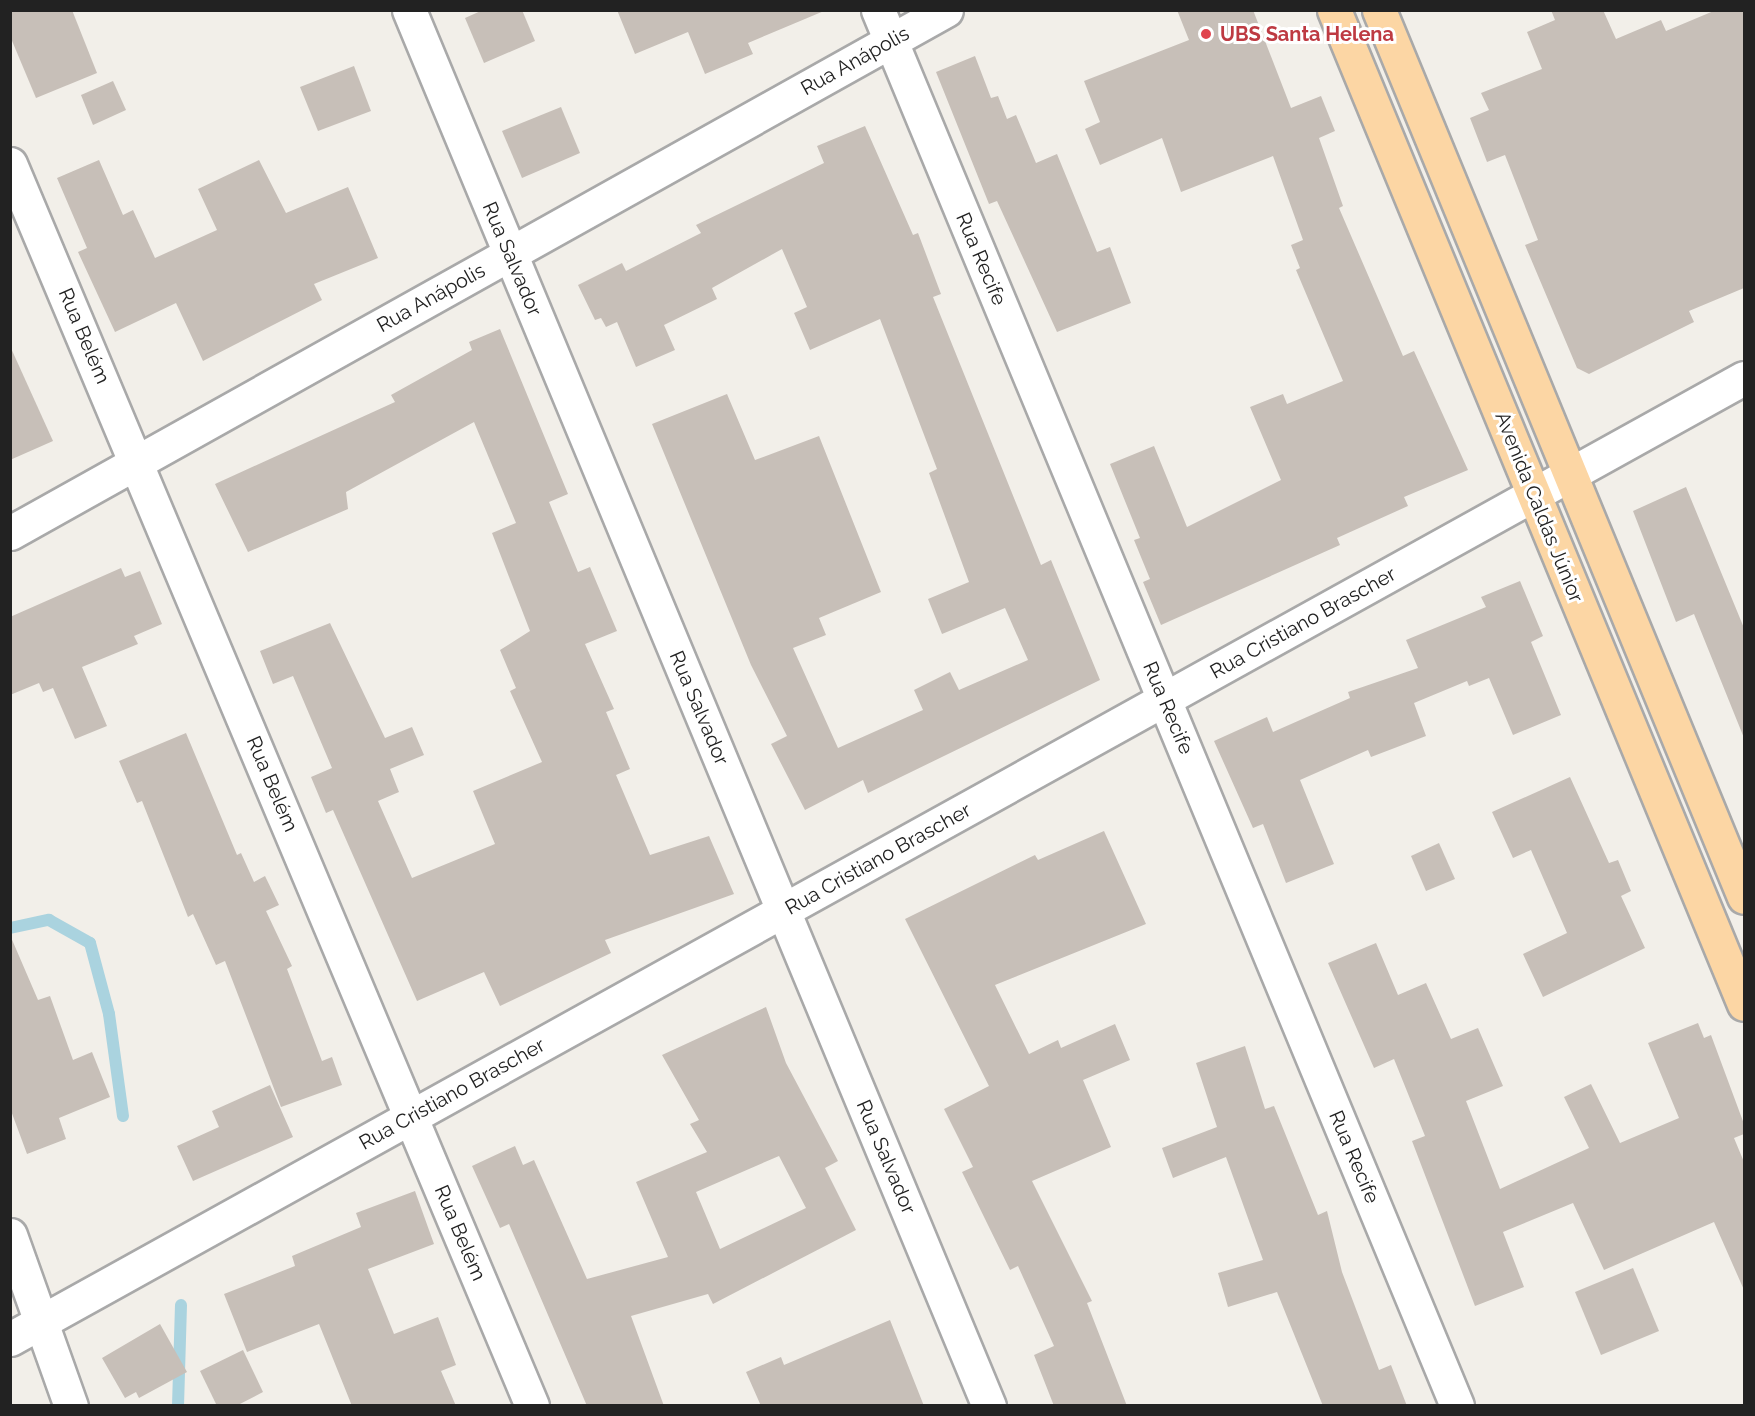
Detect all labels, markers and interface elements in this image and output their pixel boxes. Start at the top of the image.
street label: Rua Anápolis [796,21,914,101]
place label: UBS Santa Helena [1220,22,1394,46]
marker: UBS Santa Helena [1197,25,1215,43]
street label: Rua Salvador [477,198,547,320]
street label: Rua Recife [951,209,1011,309]
street label: Rua Anápolis [372,258,490,338]
street label: Rua Belém [53,285,115,387]
street label: Avenida Caldas Júnior [1490,408,1588,606]
street label: Rua Cristiano Brascher [1206,562,1400,684]
street label: Rua Salvador [664,647,734,769]
street label: Rua Recife [1138,658,1198,758]
street label: Rua Belém [241,733,303,835]
street label: Rua Cristiano Brascher [781,798,975,920]
street label: Rua Cristiano Brascher [355,1033,549,1155]
street label: Rua Salvador [851,1096,921,1218]
street label: Rua Recife [1324,1107,1384,1207]
street label: Rua Belém [429,1182,491,1284]

